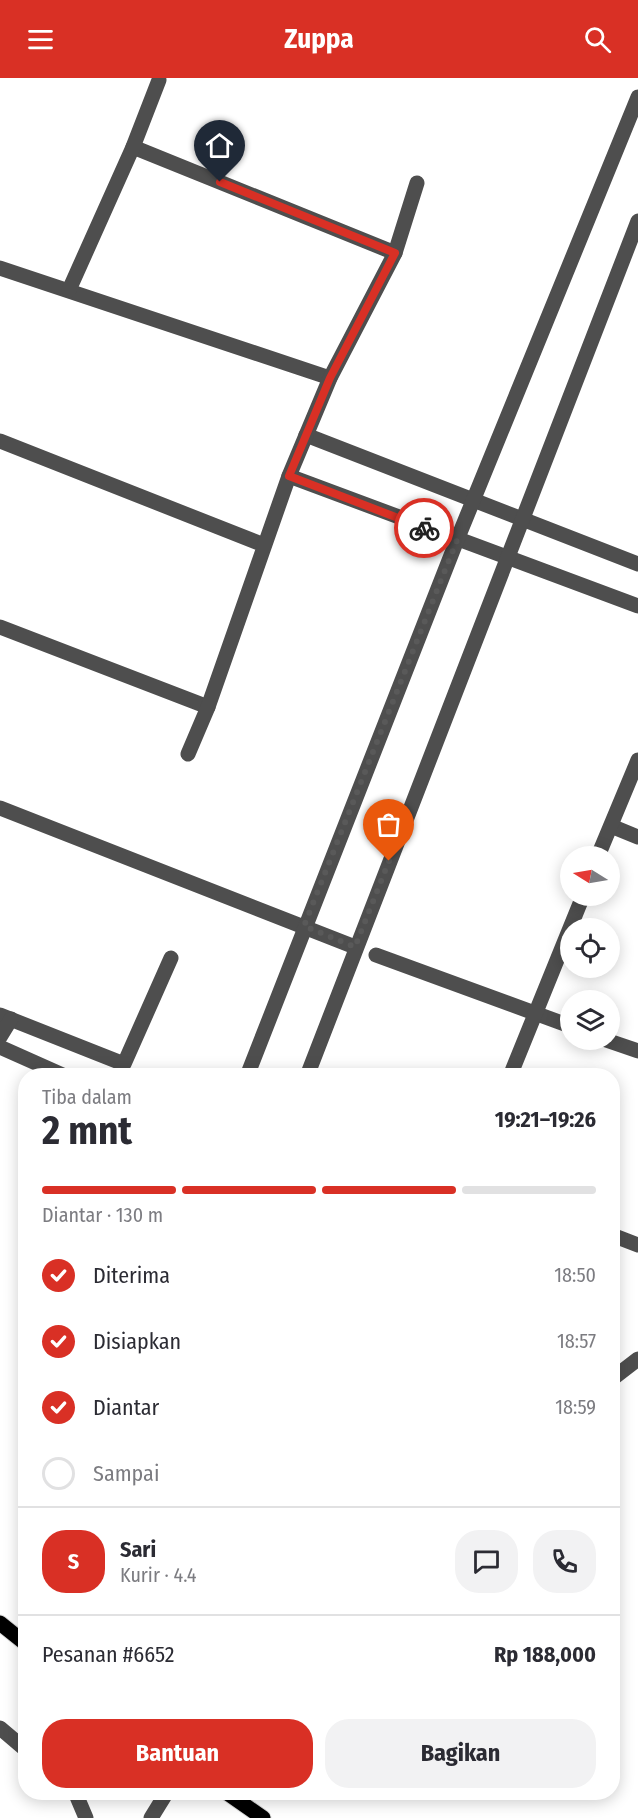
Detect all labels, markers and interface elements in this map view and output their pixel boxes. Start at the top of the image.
icon: menu [24,23,57,56]
text: Zuppa [284,23,354,55]
icon: search [581,23,614,56]
pin [194,120,245,182]
icon: home [203,129,236,162]
courier [394,498,454,558]
icon: bike [408,512,441,545]
pin [363,799,414,861]
icon: bag [372,808,405,841]
north arrow [560,846,620,906]
map controls [560,846,620,1050]
button: locate [560,918,620,978]
button: layers [560,990,620,1050]
text: Tiba dalam [42,1085,132,1109]
text: 19:21–19:26 [495,1106,596,1133]
text: 2 mnt [42,1108,132,1154]
text: Diantar · 130 m [42,1203,163,1227]
icon: check [42,1259,75,1292]
text: Diterima [93,1262,170,1289]
text: 18:50 [554,1263,596,1287]
icon: check [42,1325,75,1358]
text: Disiapkan [93,1328,181,1355]
text: 18:57 [557,1329,596,1353]
icon: check [42,1391,75,1424]
text: Diantar [93,1394,159,1421]
text: 18:59 [555,1395,596,1419]
text: Sampai [93,1460,159,1487]
button: chat [455,1530,518,1593]
button: phone [533,1530,596,1593]
text: Sari [120,1536,156,1563]
text: S [68,1548,79,1575]
text: Kurir · 4.4 [120,1563,196,1587]
text: Pesanan #6652 [42,1641,175,1668]
text: Rp 188,000 [494,1641,596,1668]
button: Bantuan [42,1719,313,1788]
button: Bagikan [325,1719,596,1788]

